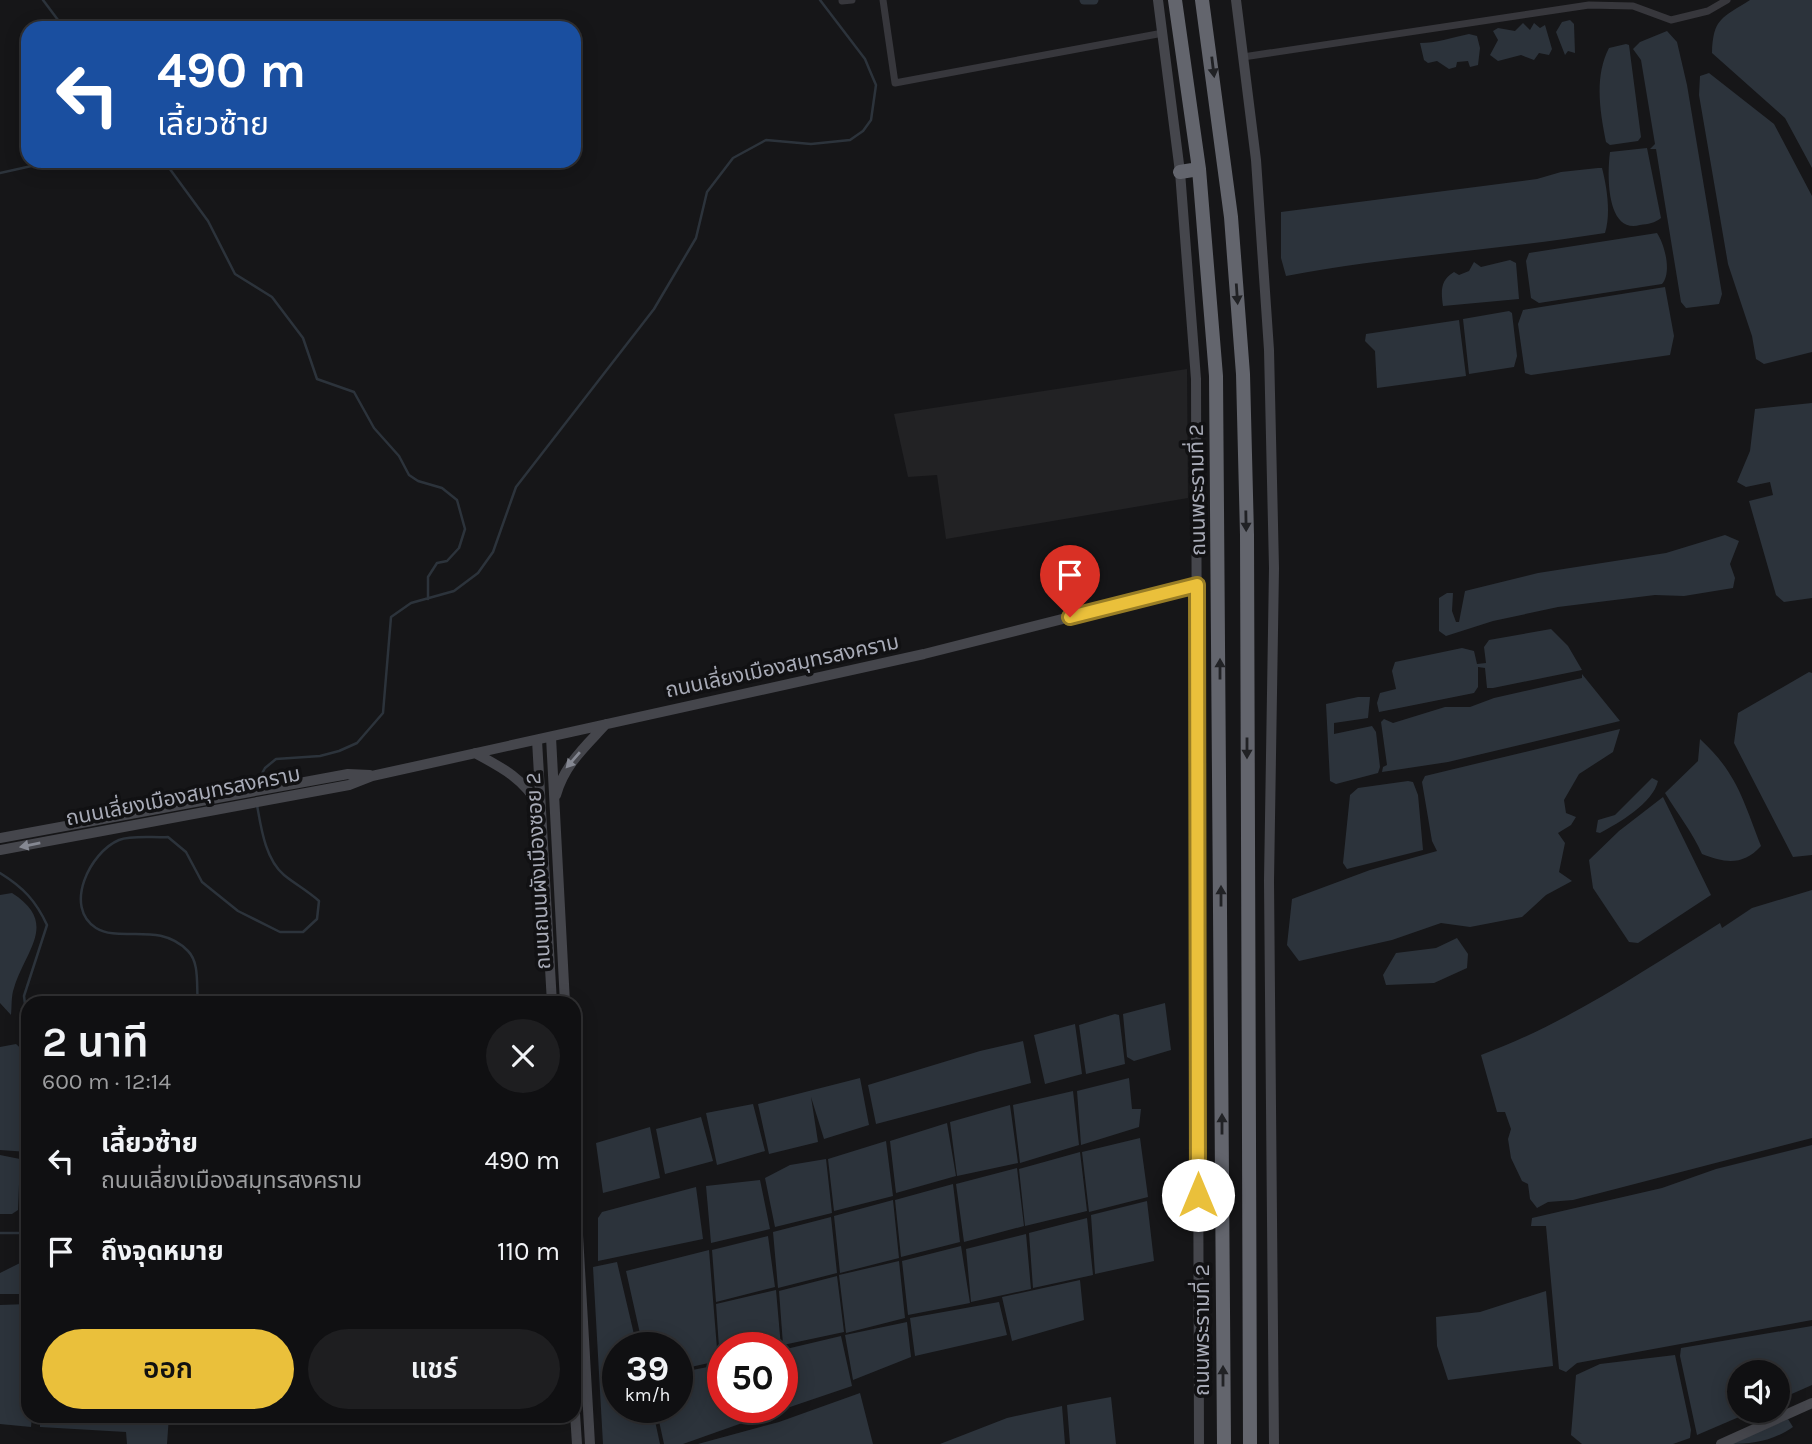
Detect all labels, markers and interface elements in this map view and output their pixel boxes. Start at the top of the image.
text: 490 m [157,42,306,99]
icon: left [42,49,133,140]
one-way arrow [1207,57,1218,79]
text: เลี้ยวซ้าย [157,106,269,143]
one-way arrow [1232,283,1243,305]
street label: ถนนพระรามที่ 2 [1181,424,1210,556]
one-way arrow [1240,510,1252,532]
pin [1040,545,1100,617]
icon: arrive [1051,556,1089,594]
street label: ถนนเลี่ยงเมืองสมุทรสงคราม [662,627,901,703]
one-way arrow [1214,658,1226,680]
one-way arrow [1241,738,1253,760]
one-way arrow [565,751,581,769]
street label: ถนนเลี่ยงเมืองสมุทรสงคราม [63,759,302,831]
street label: ถนนถนนผังเมืองซอย 2 [521,772,555,970]
one-way arrow [19,840,41,851]
one-way arrow [1215,885,1227,907]
text: 2 นาที [42,1017,149,1067]
button: close [486,1019,560,1093]
text: 600 m · 12:14 [42,1068,171,1095]
one-way arrow [1217,1113,1228,1135]
text: เลี้ยวซ้าย [101,1128,198,1159]
icon: left [42,1142,80,1180]
text: 490 m [484,1145,560,1176]
position arrow [1161,1158,1235,1232]
text: ถนนเลี่ยงเมืองสมุทรสงคราม [101,1167,362,1194]
icon: arrive [42,1233,80,1271]
text: ถึงจุดหมาย [101,1236,224,1267]
text: 110 m [497,1236,560,1267]
street label: ถนนพระรามที่ 2 [1187,1264,1214,1396]
button: ออก [42,1329,294,1409]
button: แชร์ [308,1329,560,1409]
speed limit sign: 50 [707,1332,798,1423]
text: 39 [626,1348,669,1389]
map controls [1727,1360,1790,1423]
button: sound [1727,1360,1790,1423]
one-way arrow [1218,1365,1229,1387]
text: km/h [625,1384,670,1406]

